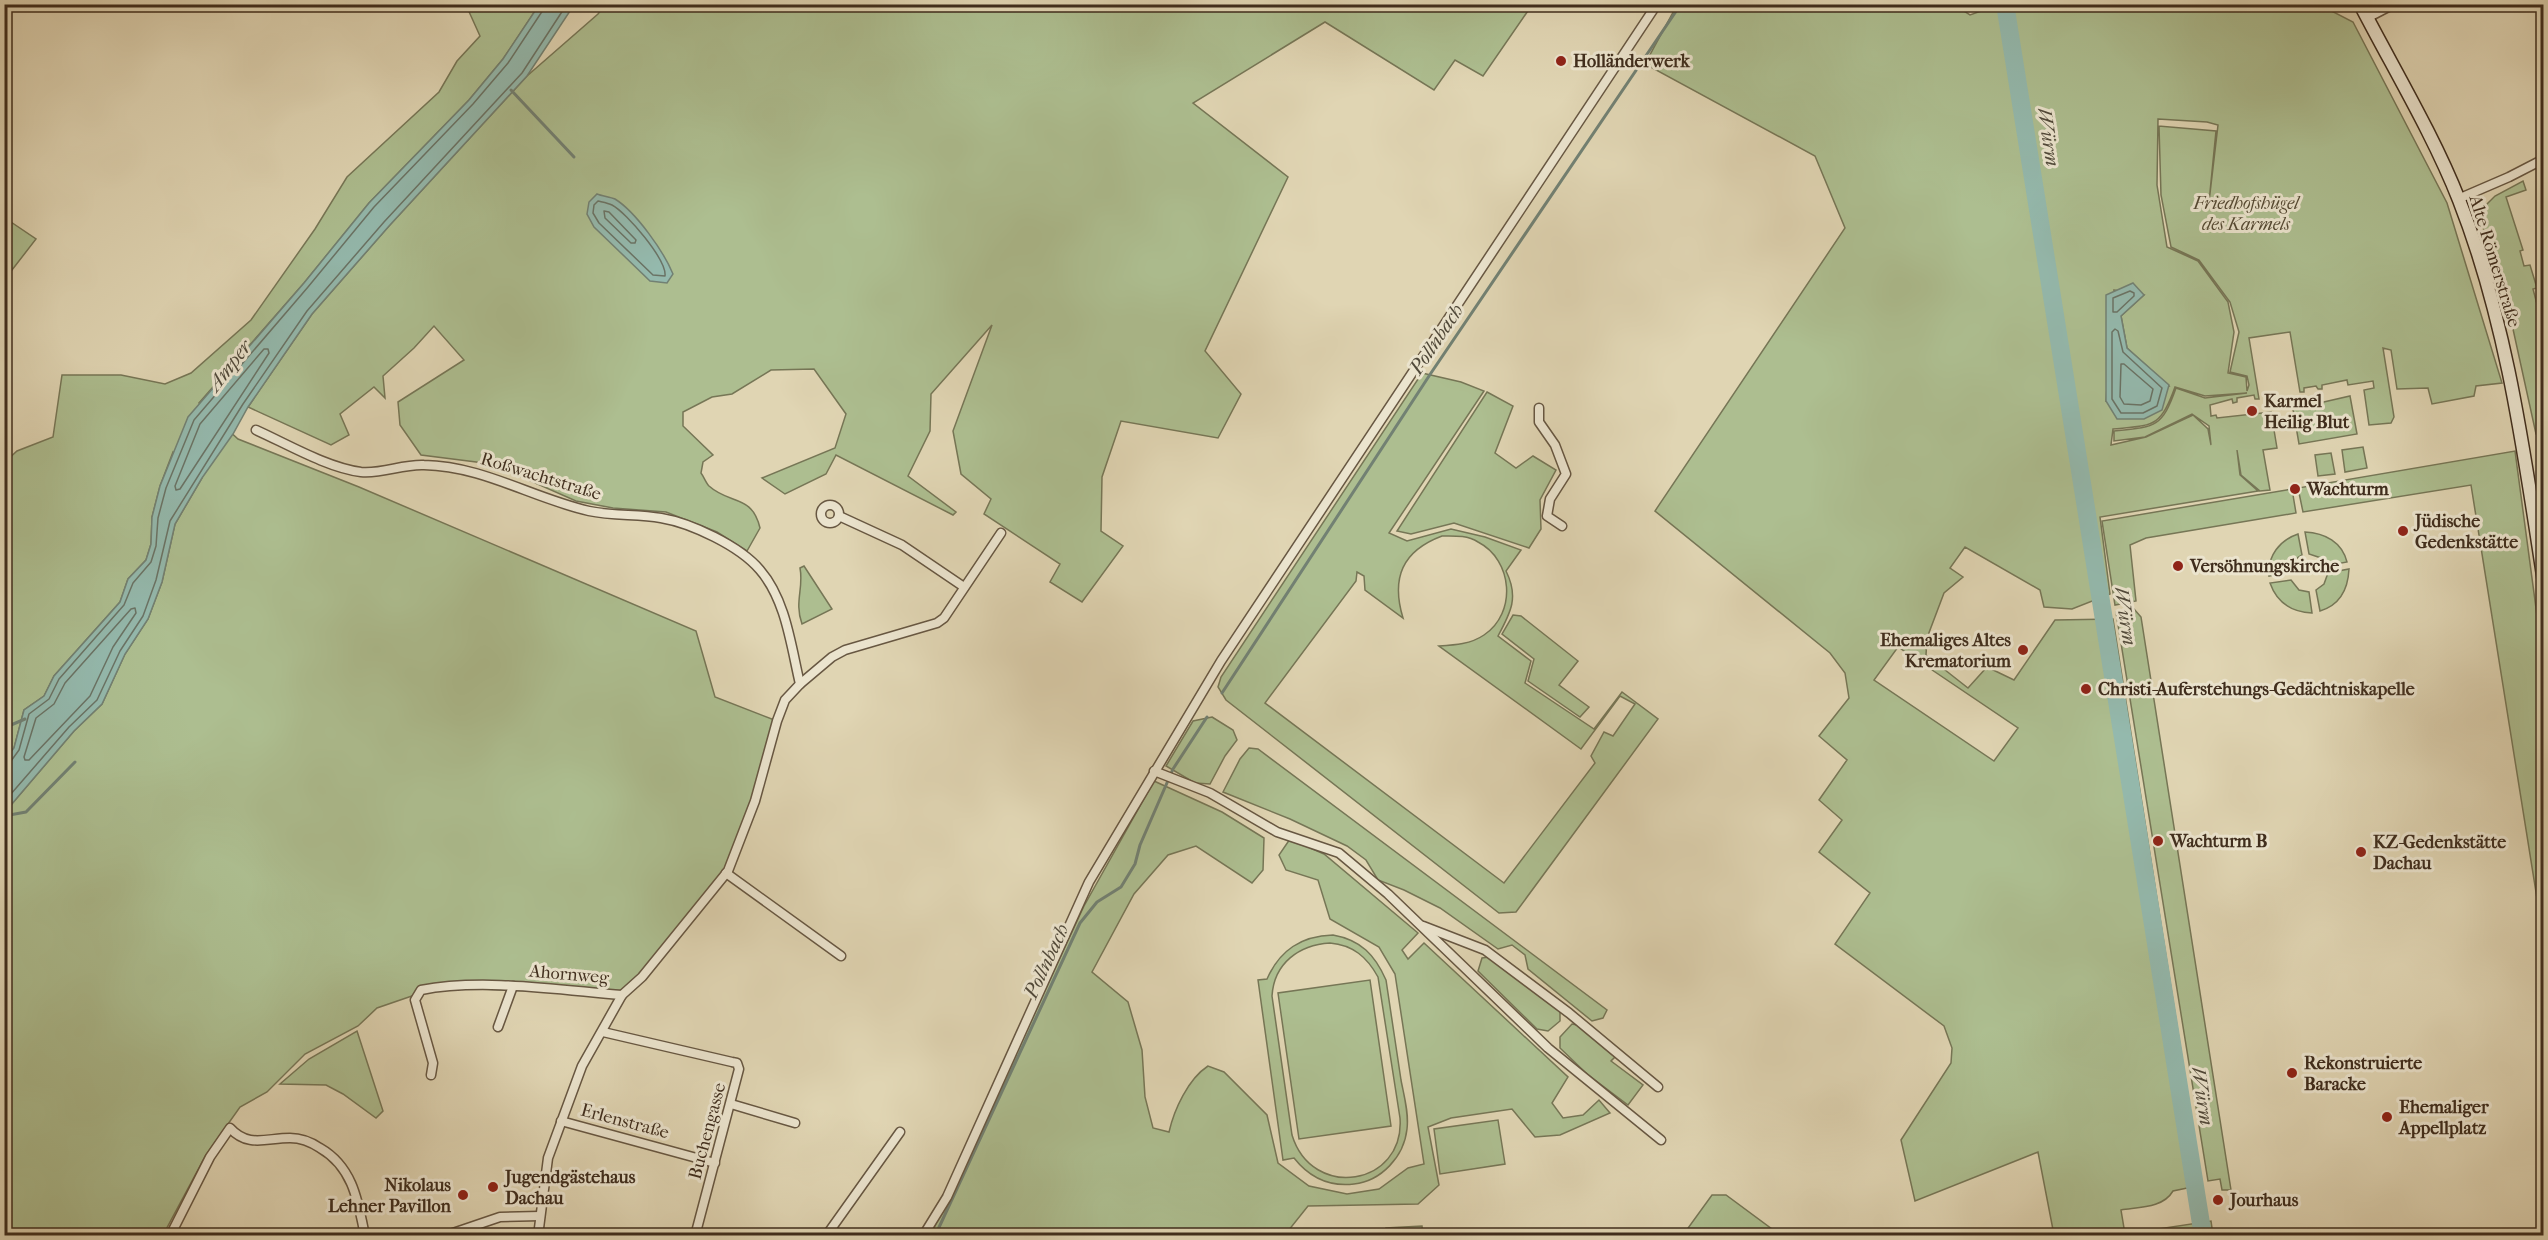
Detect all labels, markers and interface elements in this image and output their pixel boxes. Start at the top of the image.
place label: Holländerwerk [1573,51,1691,72]
marker: Holländerwerk [1554,54,1568,68]
water label: Würm [2033,106,2065,168]
street label: Alte Römerstraße [2464,192,2525,330]
park label: Friedhofshügel des Karmels [2192,193,2301,235]
water label: Pollnbach [1404,300,1468,380]
water label: Amper [201,334,257,397]
place label: Karmel Heilig Blut [2264,391,2350,433]
marker: Karmel Heilig Blut [2245,404,2259,418]
street label: Roßwachtstraße [478,448,604,505]
place label: Wachturm [2306,479,2390,500]
marker: Wachturm [2288,482,2302,496]
place label: Jüdische Gedenkstätte [2413,511,2518,553]
marker: Jüdische Gedenkstätte [2396,524,2410,538]
place label: Versöhnungskirche [2189,556,2339,577]
marker: Versöhnungskirche [2171,559,2185,573]
water label: Würm [2110,585,2142,647]
place label: Ehemaliges Altes Krematorium [1880,630,2012,672]
marker: Ehemaliges Altes Krematorium [2016,643,2030,657]
place label: Christi-Auferstehungs-Gedächtniskapelle [2098,679,2415,700]
marker: Christi-Auferstehungs-Gedächtniskapelle [2079,682,2093,696]
place label: Wachturm B [2169,831,2268,852]
place label: KZ-Gedenkstätte Dachau [2373,832,2506,874]
marker: Wachturm B [2151,834,2165,848]
marker: KZ-Gedenkstätte Dachau [2354,845,2368,859]
water label: Pollnbach [1019,920,1074,1003]
street label: Ahornweg [527,960,610,988]
place label: Rekonstruierte Baracke [2304,1053,2422,1095]
water label: Würm [2187,1065,2219,1127]
marker: Rekonstruierte Baracke [2285,1066,2299,1080]
street label: Buchengasse [685,1080,730,1182]
place label: Ehemaliger Appellplatz [2398,1097,2489,1139]
street label: Erlenstraße [578,1100,671,1143]
marker: Ehemaliger Appellplatz [2380,1110,2394,1124]
place label: Jugendgästehaus Dachau [503,1167,636,1209]
place label: Nikolaus Lehner Pavillon [328,1175,452,1217]
marker: Jugendgästehaus Dachau [486,1180,500,1194]
marker: Nikolaus Lehner Pavillon [456,1188,470,1202]
place label: Jourhaus [2228,1190,2299,1211]
marker: Jourhaus [2211,1193,2225,1207]

